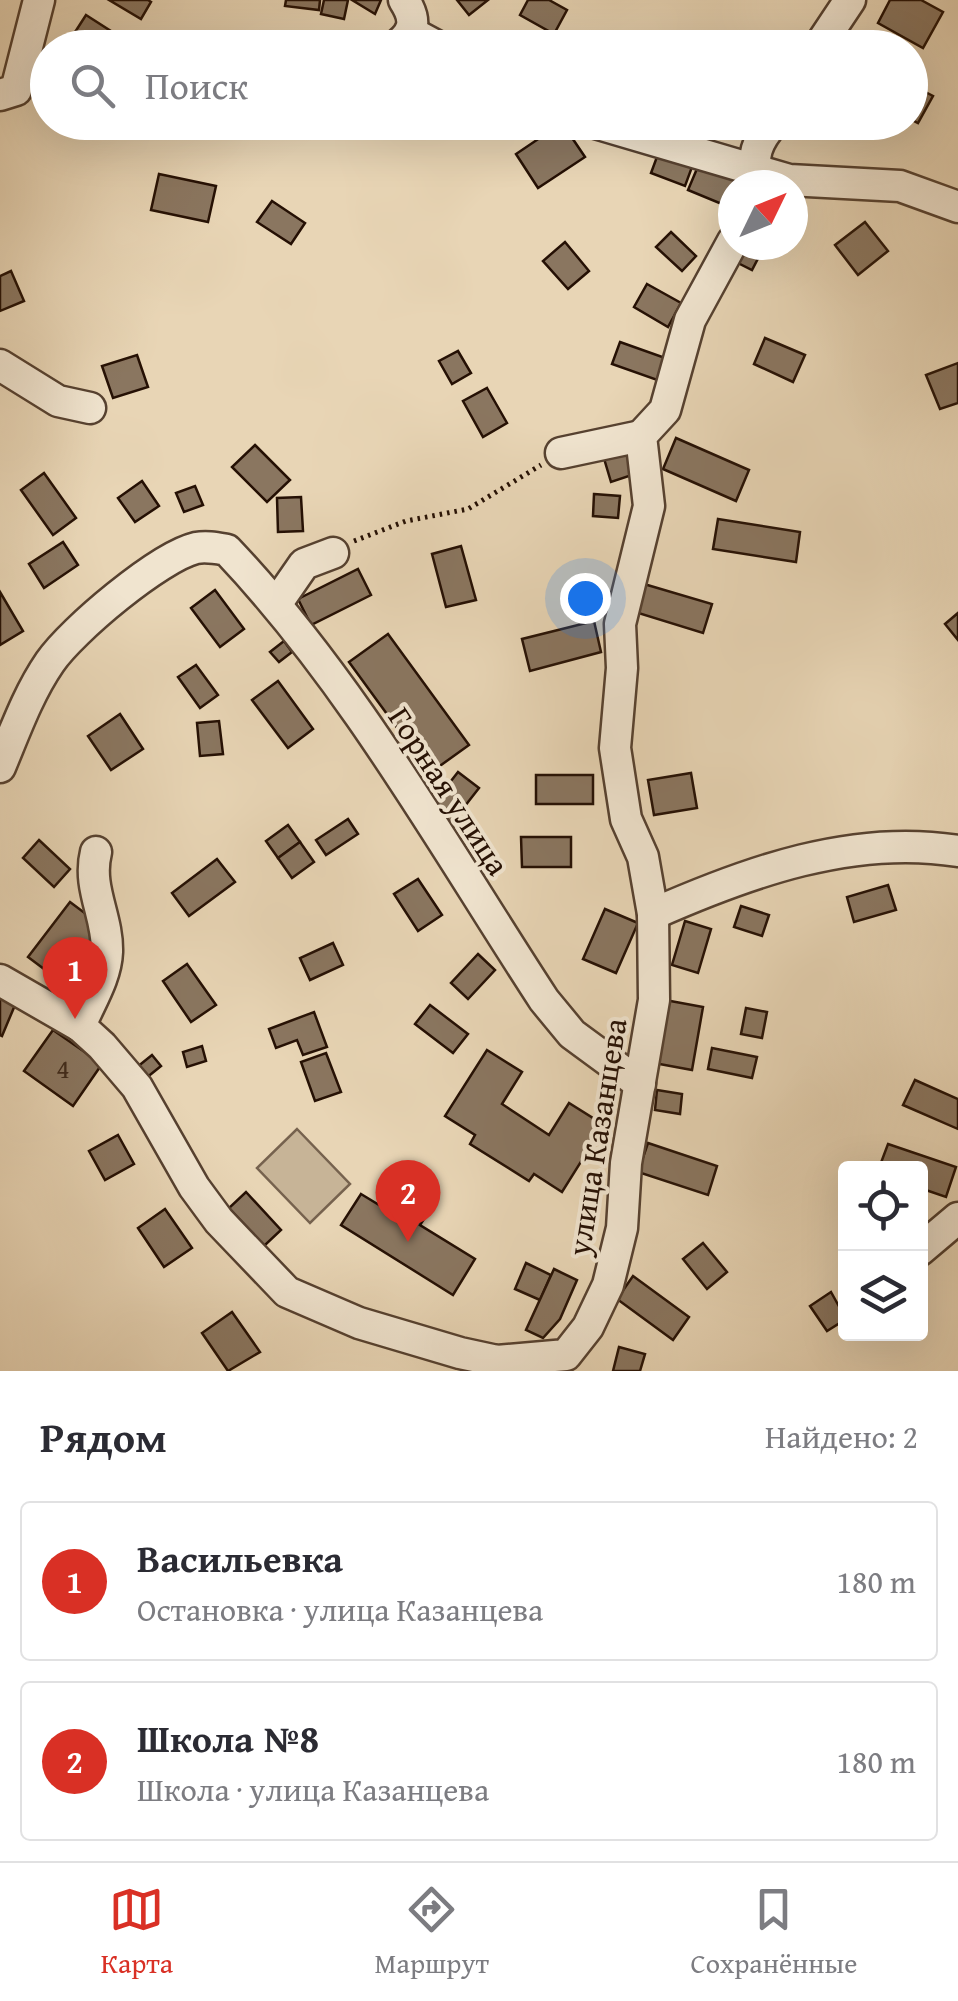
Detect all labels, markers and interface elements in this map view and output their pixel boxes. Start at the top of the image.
search box [30,30,928,140]
text: Поиск [145,57,248,113]
icon: search [65,58,120,113]
north arrow [718,170,808,260]
your location [560,573,611,624]
street label: Горная улица [377,697,522,885]
pin: 1 [42,936,108,1019]
street label: улица Казанцева [554,1014,639,1260]
house number: 4 [56,1047,70,1088]
pin: 2 [376,1160,440,1242]
map controls [838,1161,928,1341]
button: locate [838,1161,928,1251]
button: layers [838,1251,928,1341]
text: Рядом [40,1406,167,1467]
text: Найдено: 2 [765,1413,918,1460]
text: Васильевка [137,1530,343,1586]
text: 1 [66,1558,83,1605]
text: 180 m [837,1558,916,1605]
text: Остановка · улица Казанцева [137,1586,543,1633]
text: Школа №8 [137,1710,319,1766]
text: 2 [66,1738,83,1785]
text: 180 m [837,1738,916,1785]
text: Школа · улица Казанцева [137,1766,489,1813]
tab: Карта [101,1882,173,1983]
tab: Маршрут [375,1882,489,1983]
tab: Сохранённые [690,1882,857,1983]

